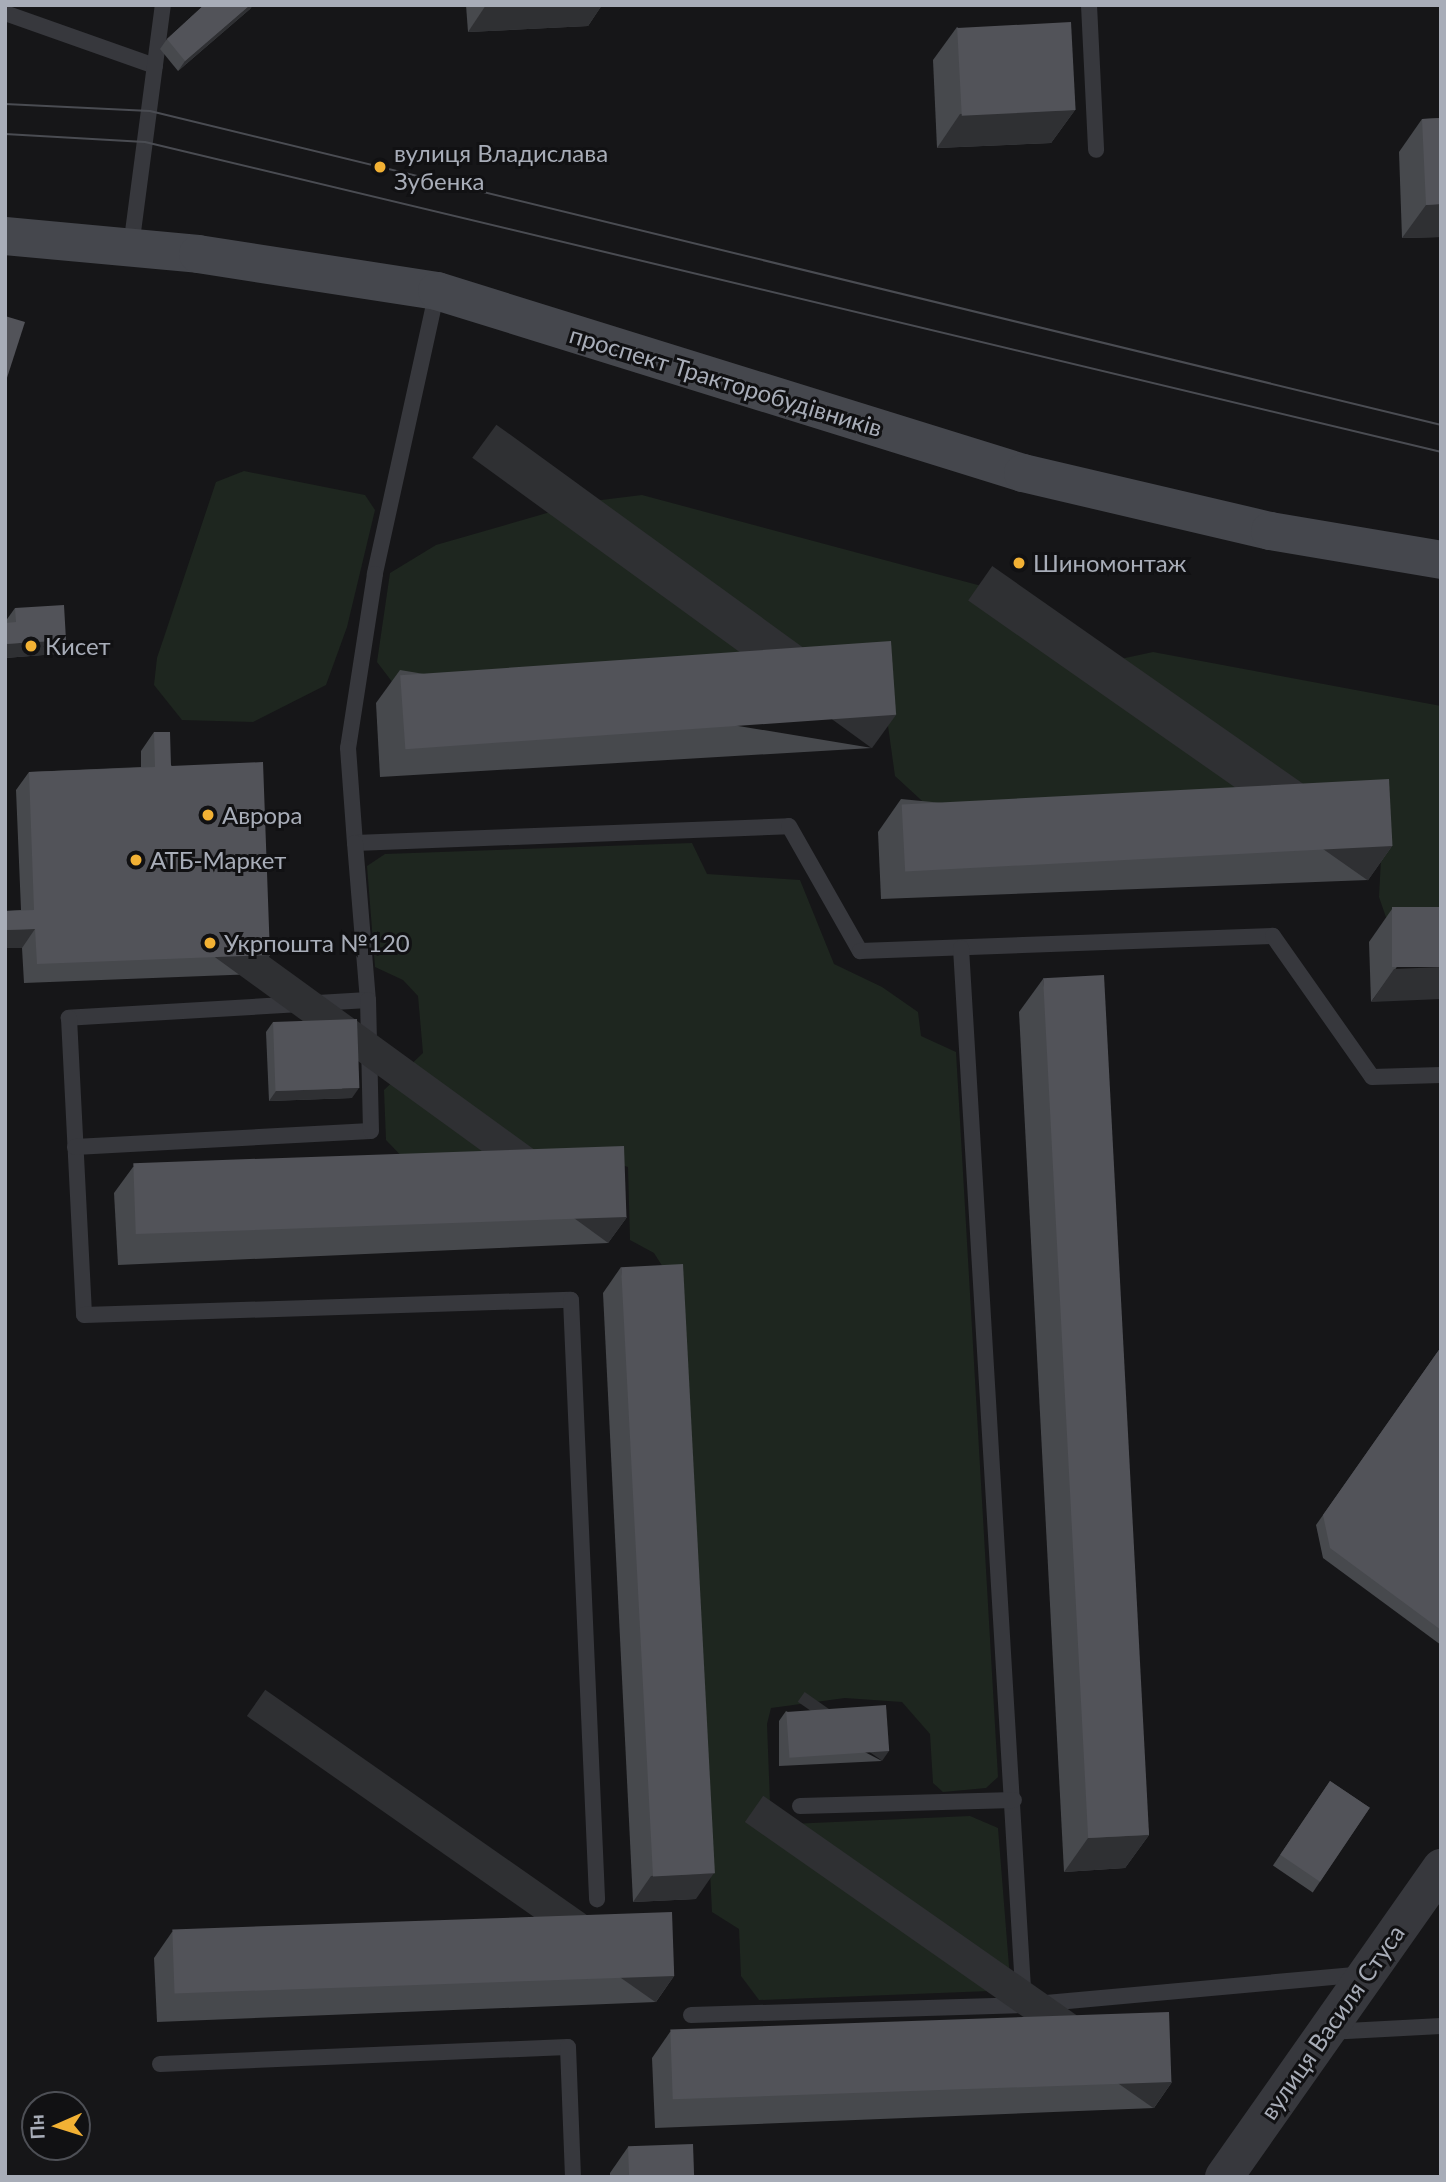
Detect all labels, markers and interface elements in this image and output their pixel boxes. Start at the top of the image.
place label: вулиця Владислава Зубенка [394,139,608,195]
marker: вулиця Владислава Зубенка [372,159,388,175]
street label: проспект Тракторобудівників [566,320,886,442]
place label: Шиномонтаж [1033,549,1186,577]
marker: Шиномонтаж [1011,555,1027,571]
place label: Кисет [45,632,111,660]
marker: Кисет [23,638,39,654]
place label: Аврора [222,801,302,829]
marker: Аврора [200,807,216,823]
place label: АТБ-Маркет [150,846,286,874]
marker: АТБ-Маркет [128,852,144,868]
place label: Укрпошта №120 [224,929,410,957]
marker: Укрпошта №120 [202,935,218,951]
street label: вулиця Василя Стуса [1254,1919,1410,2125]
north arrow [21,2091,91,2161]
text: Пн [24,2114,49,2140]

